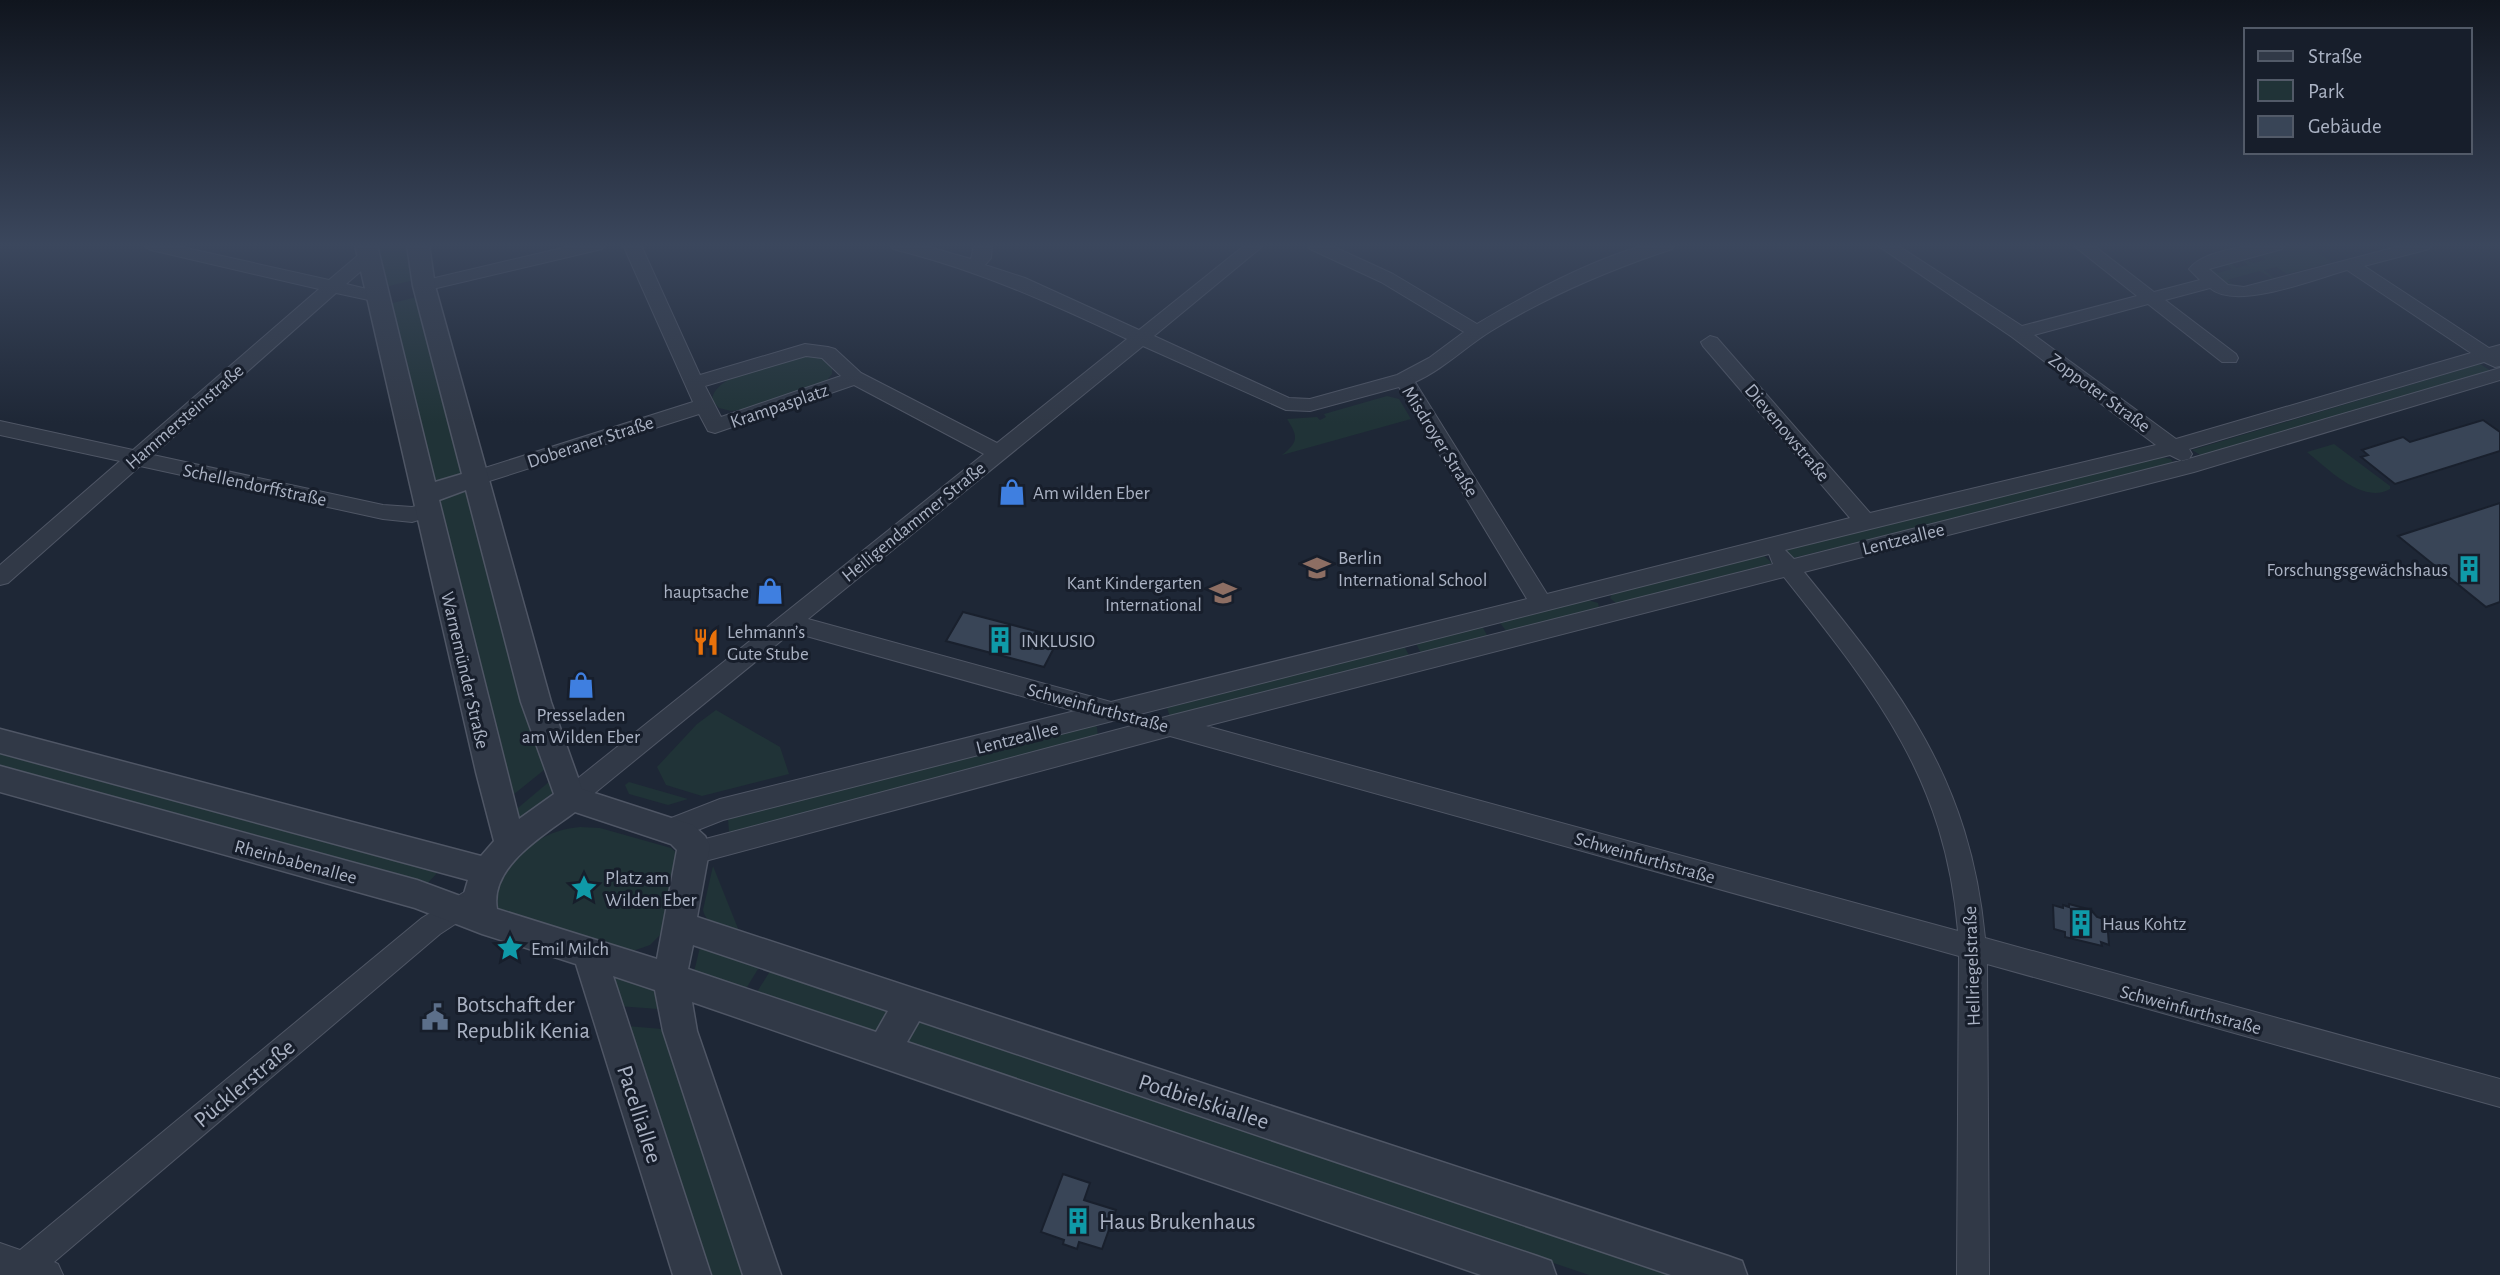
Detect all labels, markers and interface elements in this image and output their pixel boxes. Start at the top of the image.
legend [2244,28,2472,154]
text: Straße [2308,46,2362,67]
text: Park [2308,81,2345,102]
text: Gebäude [2308,116,2382,137]
street label: Zoppoter Straße [2045,350,2153,436]
street label: Hammersteinstraße [122,361,248,473]
street label: Krampasplatz [728,381,831,432]
street label: Dievenowstraße [1741,381,1833,485]
street label: Misdroyer Straße [1398,383,1481,500]
street label: Doberaner Straße [525,413,656,472]
street label: Heiligendammer Straße [838,459,989,586]
street label: Schellendorffstraße [181,461,328,510]
shop icon: Am wilden Eber [997,477,1027,507]
place label: Am wilden Eber [1033,484,1150,503]
street label: Lentzeallee [1860,520,1947,559]
place label: Berlin International School [1338,549,1487,590]
school or university icon: Berlin International School [1302,553,1332,583]
building icon: Forschungsgewächshaus [2454,554,2484,584]
place label: Forschungsgewächshaus [2266,561,2448,580]
place label: Kant Kindergarten International [1067,574,1202,615]
shop icon: hauptsache [755,576,785,606]
school or university icon: Kant Kindergarten International [1208,578,1238,608]
place label: hauptsache [663,583,749,602]
street label: Warnemünder Straße [437,590,492,751]
place label: Lehmann’s Gute Stube [727,623,809,664]
building icon: INKLUSIO [985,625,1015,655]
restaurant icon: Lehmann’s Gute Stube [691,627,721,657]
place label: INKLUSIO [1021,632,1095,651]
shop icon: Presseladen am Wilden Eber [566,670,596,700]
street label: Schweinfurthstraße [1025,680,1170,736]
place label: Presseladen am Wilden Eber [522,706,640,747]
street label: Lentzeallee [974,719,1061,758]
street label: Schweinfurthstraße [1572,829,1717,888]
street label: Rheinbabenallee [232,837,359,888]
place label: Platz am Wilden Eber [605,869,697,910]
place icon: Platz am Wilden Eber [569,873,599,903]
street label: Hellriegelstraße [1961,906,1984,1026]
building icon: Haus Kohtz [2066,908,2096,938]
place label: Haus Kohtz [2102,915,2186,934]
place icon: Emil Milch [495,933,525,963]
place label: Emil Milch [531,940,609,959]
street label: Schweinfurthstraße [2118,982,2263,1038]
place label: Botschaft der Republik Kenia [456,994,590,1043]
public building icon: Botschaft der Republik Kenia [420,1002,450,1032]
street label: Pücklerstraße [190,1036,300,1133]
street label: Pacelliallee [612,1063,665,1166]
street label: Podbielskiallee [1135,1071,1272,1134]
building icon: Haus Brukenhaus [1063,1206,1093,1236]
place label: Haus Brukenhaus [1099,1211,1256,1234]

